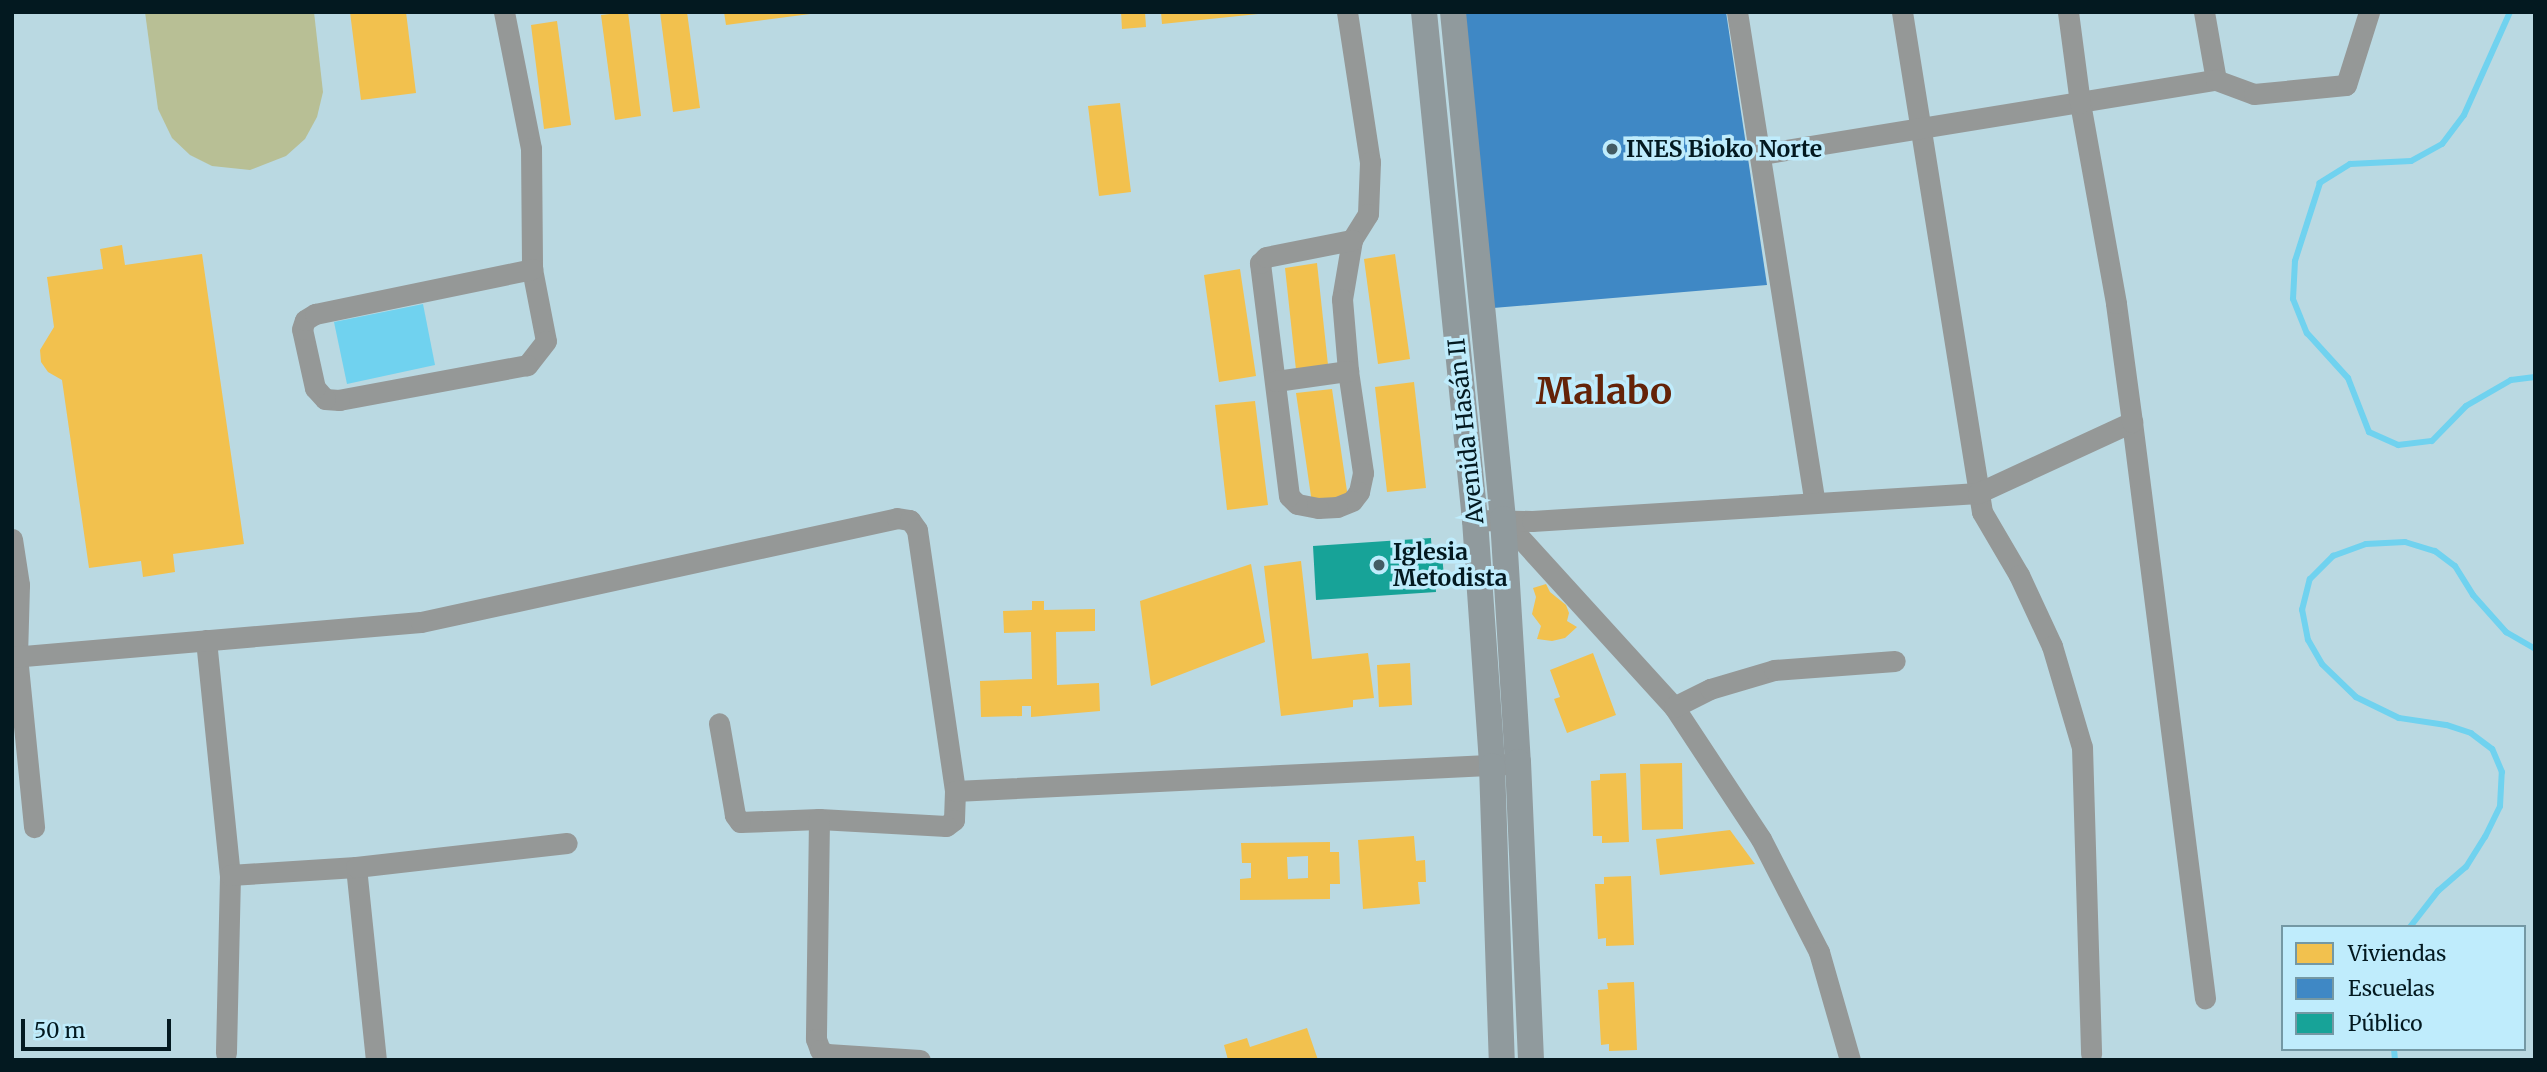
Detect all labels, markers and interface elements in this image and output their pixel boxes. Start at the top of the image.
place label: INES Bioko Norte [1626,135,1822,163]
marker: INES Bioko Norte [1604,141,1620,157]
street label: Avenida Hasán II [1443,337,1489,525]
district label: Malabo [1536,369,1672,413]
place label: Iglesia Metodista [1393,538,1508,592]
marker: Iglesia Metodista [1371,557,1387,573]
legend [2281,925,2526,1051]
text: Viviendas [2348,940,2446,967]
text: Escuelas [2348,975,2435,1002]
scale bar [24,1006,175,1050]
text: Público [2348,1010,2423,1037]
text: 50 m [34,1017,85,1044]

